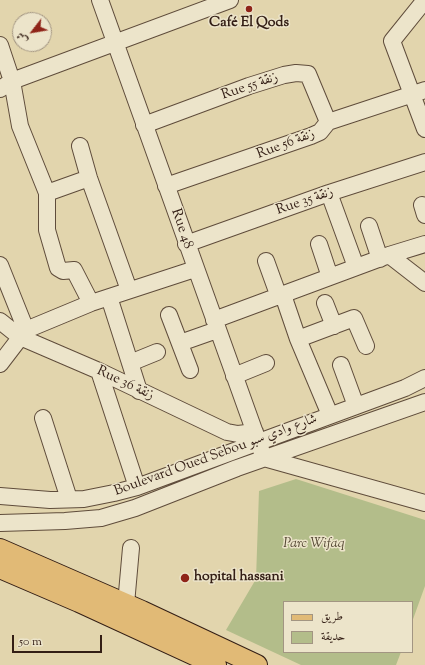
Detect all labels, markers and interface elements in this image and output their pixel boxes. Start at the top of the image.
marker: Café El Qods [244,4,254,14]
north arrow [12,12,52,52]
place label: Café El Qods [209,16,289,32]
text: ش [13,29,32,46]
street label: Rue 55 زنقة [219,69,281,105]
street label: Rue 56 زنقة [255,126,317,164]
street label: Rue 35 زنقة [274,184,336,220]
street label: Rue 48 [166,207,196,251]
street label: Rue 36 زنقة [94,363,156,405]
street label: Boulevard Oued Sebou شارع وادي سبو [112,411,320,501]
park label: Parc Wifaq [283,537,345,553]
place label: hopital hassani [194,570,284,586]
marker: hopital hassani [179,572,191,584]
legend [283,601,413,653]
text: طريق [321,608,343,626]
scale bar [14,627,104,653]
text: حديقة [321,628,345,646]
text: 50 m [19,633,42,651]

